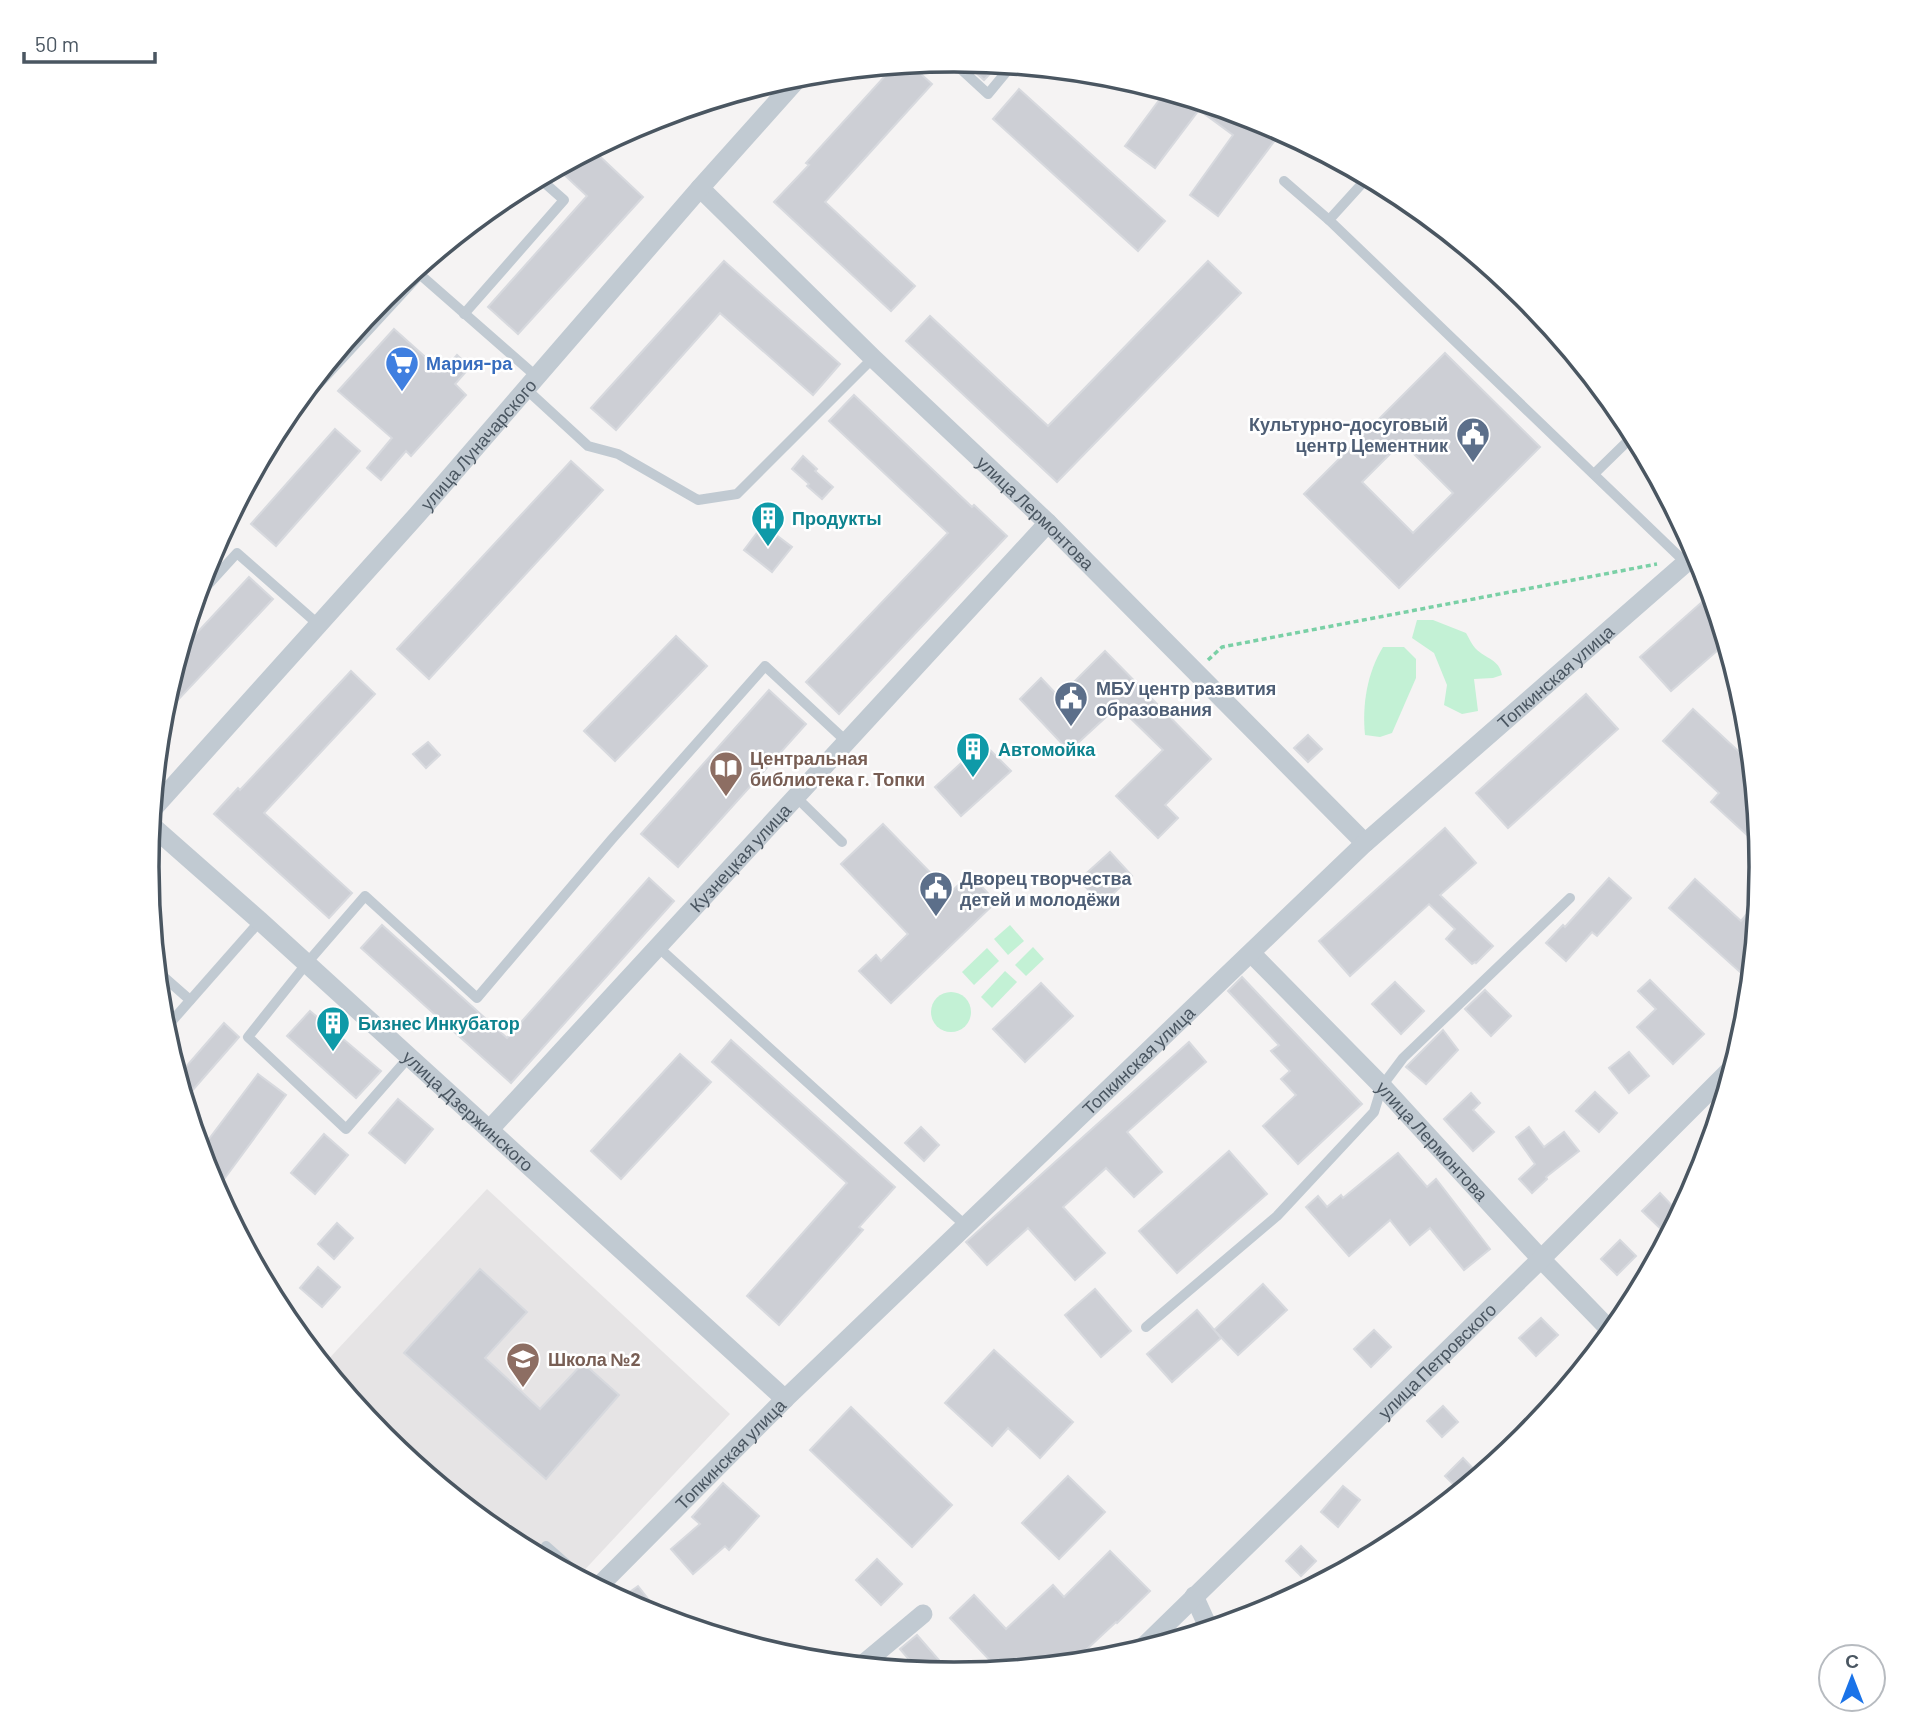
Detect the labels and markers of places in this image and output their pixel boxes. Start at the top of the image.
supermarket icon: Мария-ра [383,344,421,393]
place label: Мария-ра [426,352,513,374]
place label: Культурно-досуговый центр Цементник [1249,413,1449,456]
public building icon: Культурно-досуговый центр Цементник [1454,415,1492,464]
building icon: Продукты [749,499,787,548]
place label: Продукты [792,507,882,529]
place label: МБУ центр развития образования [1096,677,1276,720]
public building icon: МБУ центр развития образования [1052,679,1090,728]
building icon: Автомойка [954,730,992,779]
place label: Автомойка [998,738,1096,760]
place label: Центральная библиотека г. Топки [750,747,925,790]
library icon: Центральная библиотека г. Топки [707,749,745,798]
place label: Дворец творчества детей и молодёжи [960,867,1132,910]
public building icon: Дворец творчества детей и молодёжи [917,869,955,918]
building icon: Бизнес Инкубатор [314,1004,352,1053]
place label: Бизнес Инкубатор [358,1012,520,1034]
school or university icon: Школа №2 [504,1340,542,1389]
place label: Школа №2 [548,1348,641,1370]

